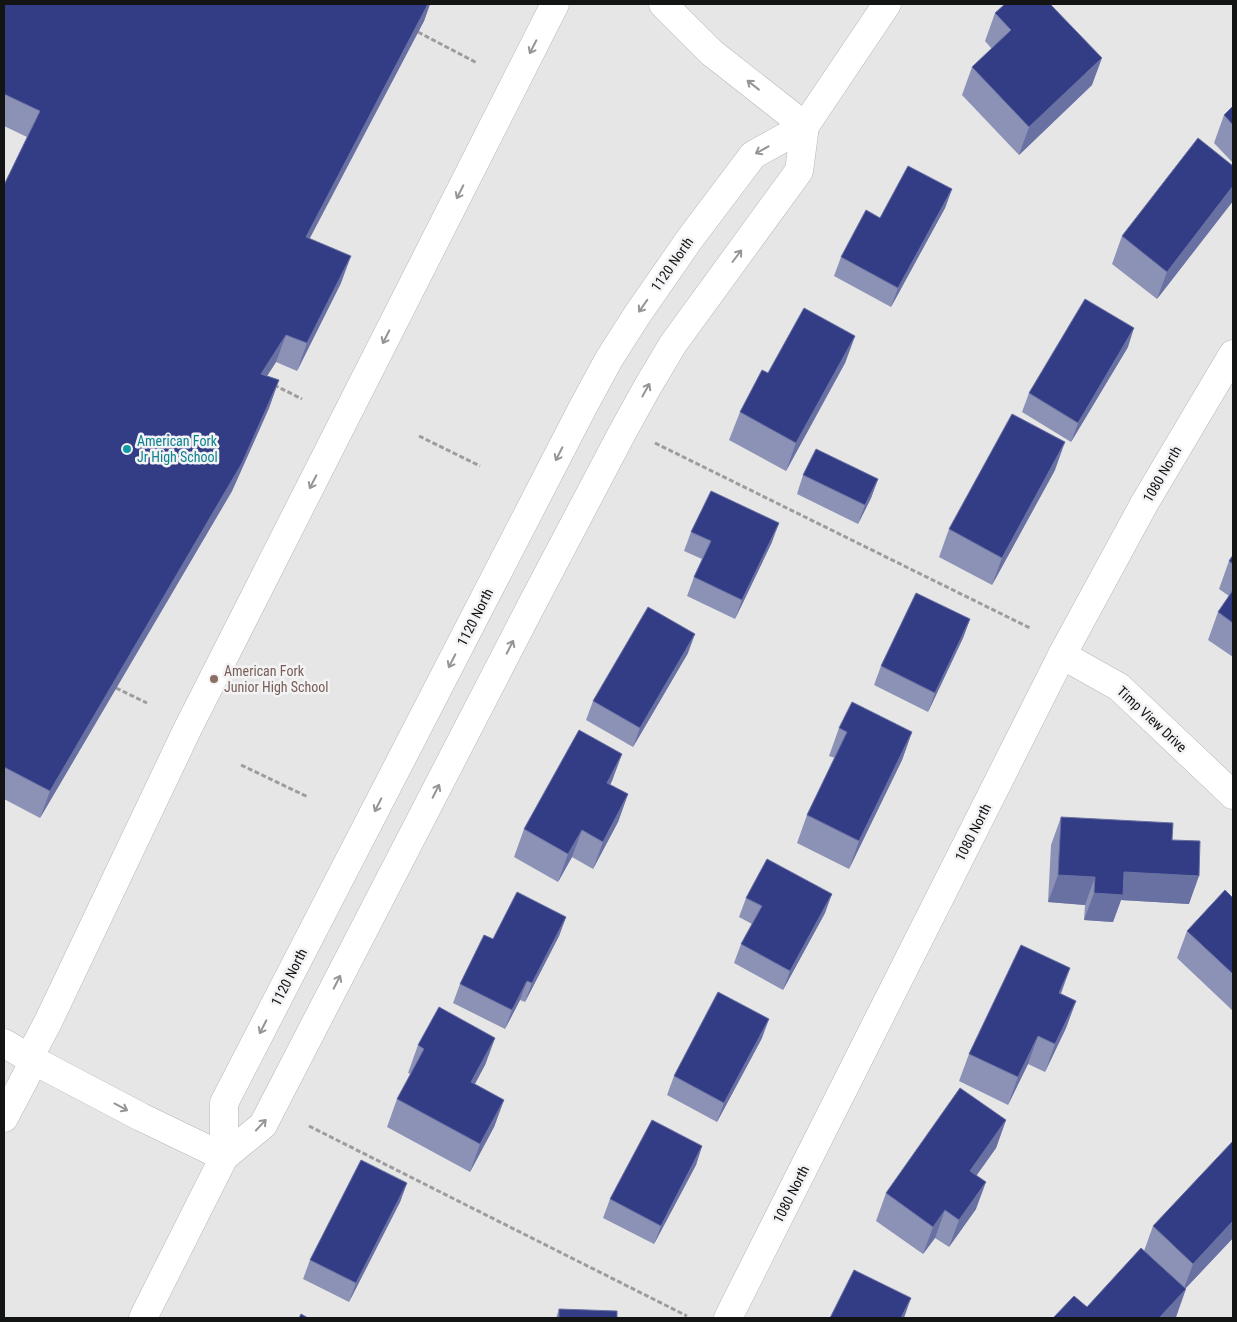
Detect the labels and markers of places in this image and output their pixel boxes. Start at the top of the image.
place label: American Fork Jr High School [137,433,218,465]
marker: American Fork Jr High School [121,443,133,455]
place label: American Fork Junior High School [224,663,329,695]
marker: American Fork Junior High School [208,673,220,685]

